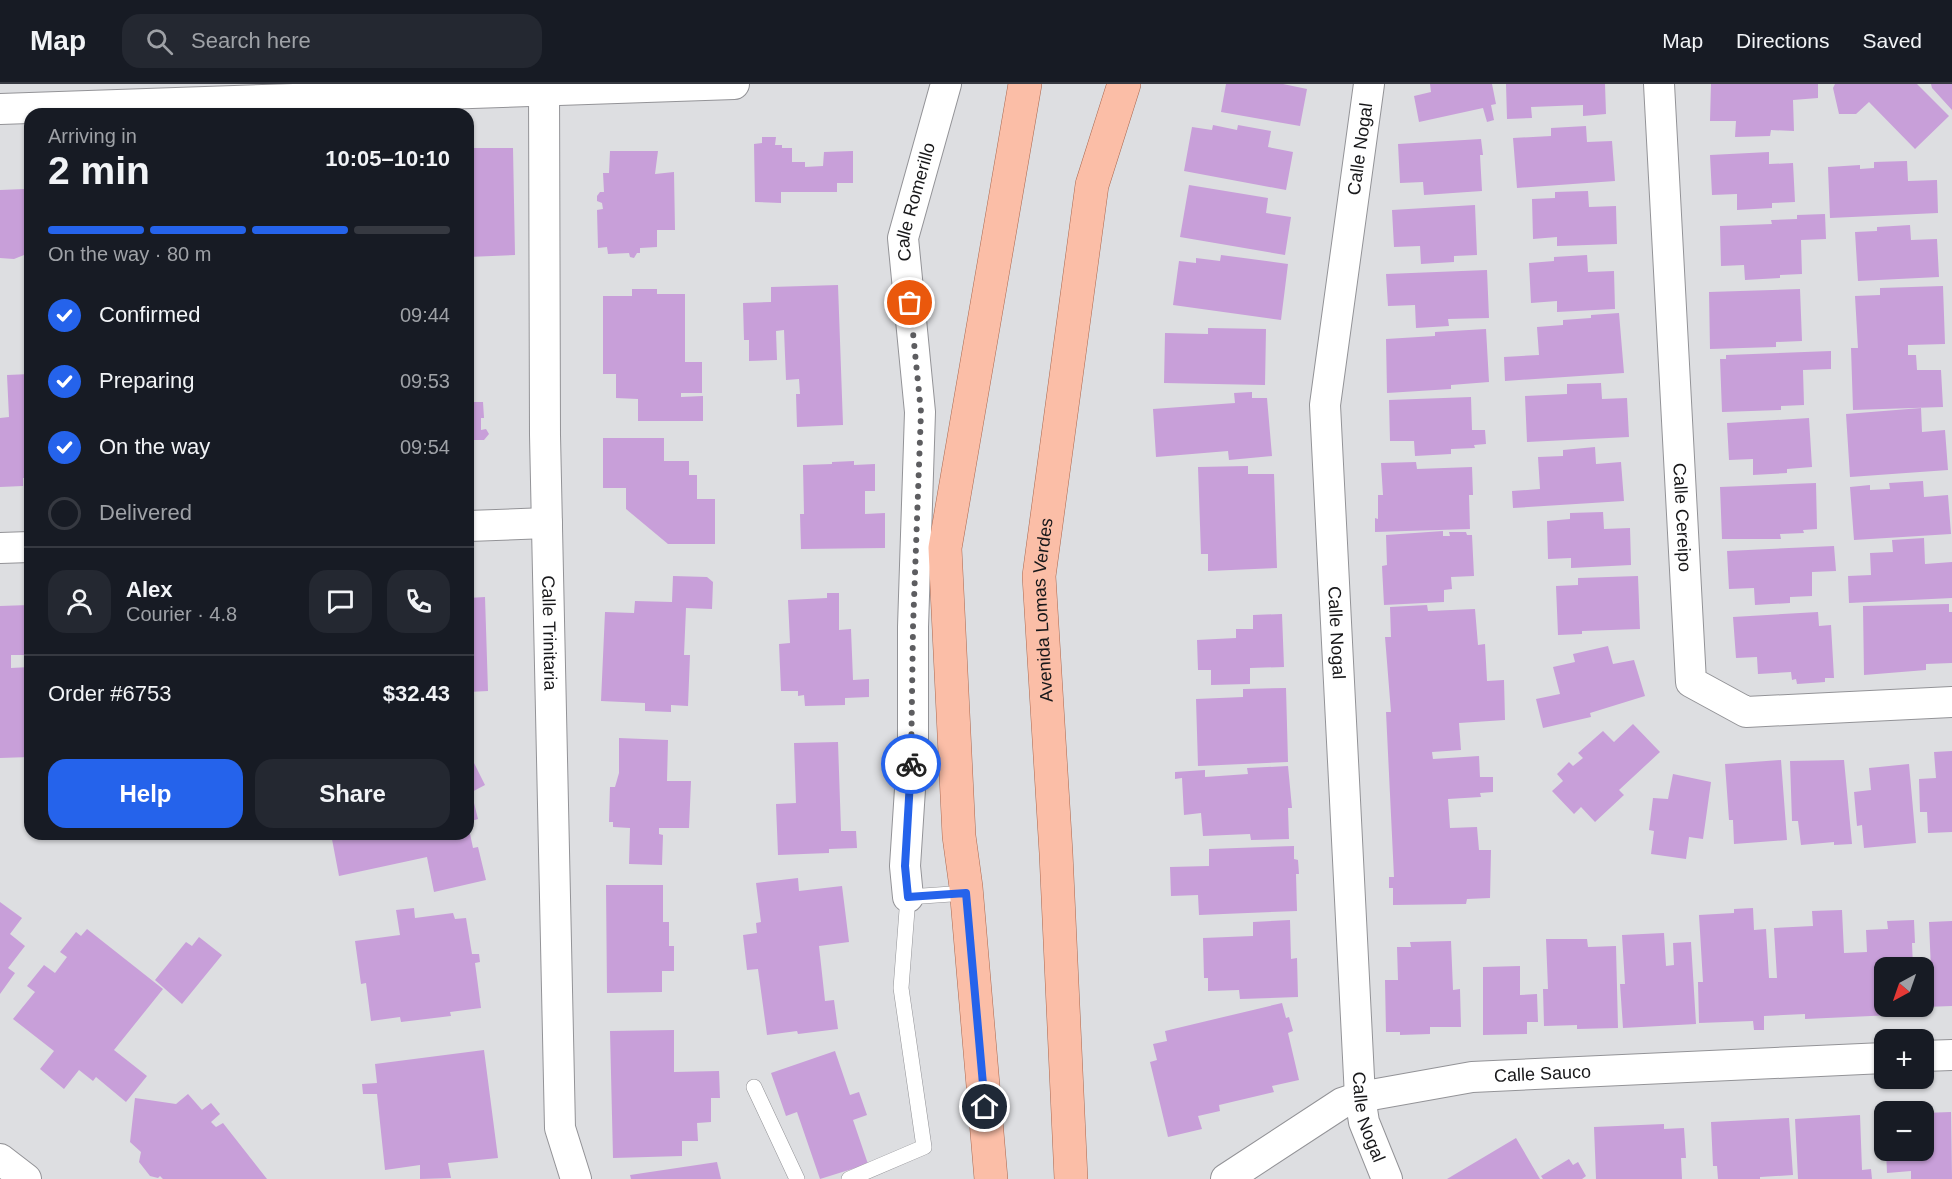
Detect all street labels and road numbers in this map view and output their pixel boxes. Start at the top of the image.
street label: Calle Nogal [1344,102,1376,196]
street label: Calle Romerillo [893,140,939,262]
street label: Calle Cereipo [1669,462,1695,572]
street label: Avenida Lomas Verdes [1029,517,1057,703]
street label: Calle Trinitaria [538,575,561,692]
street label: Calle Nogal [1324,586,1349,680]
street label: Calle Sauco [1494,1062,1591,1086]
street label: Calle Nogal [1349,1071,1389,1165]

